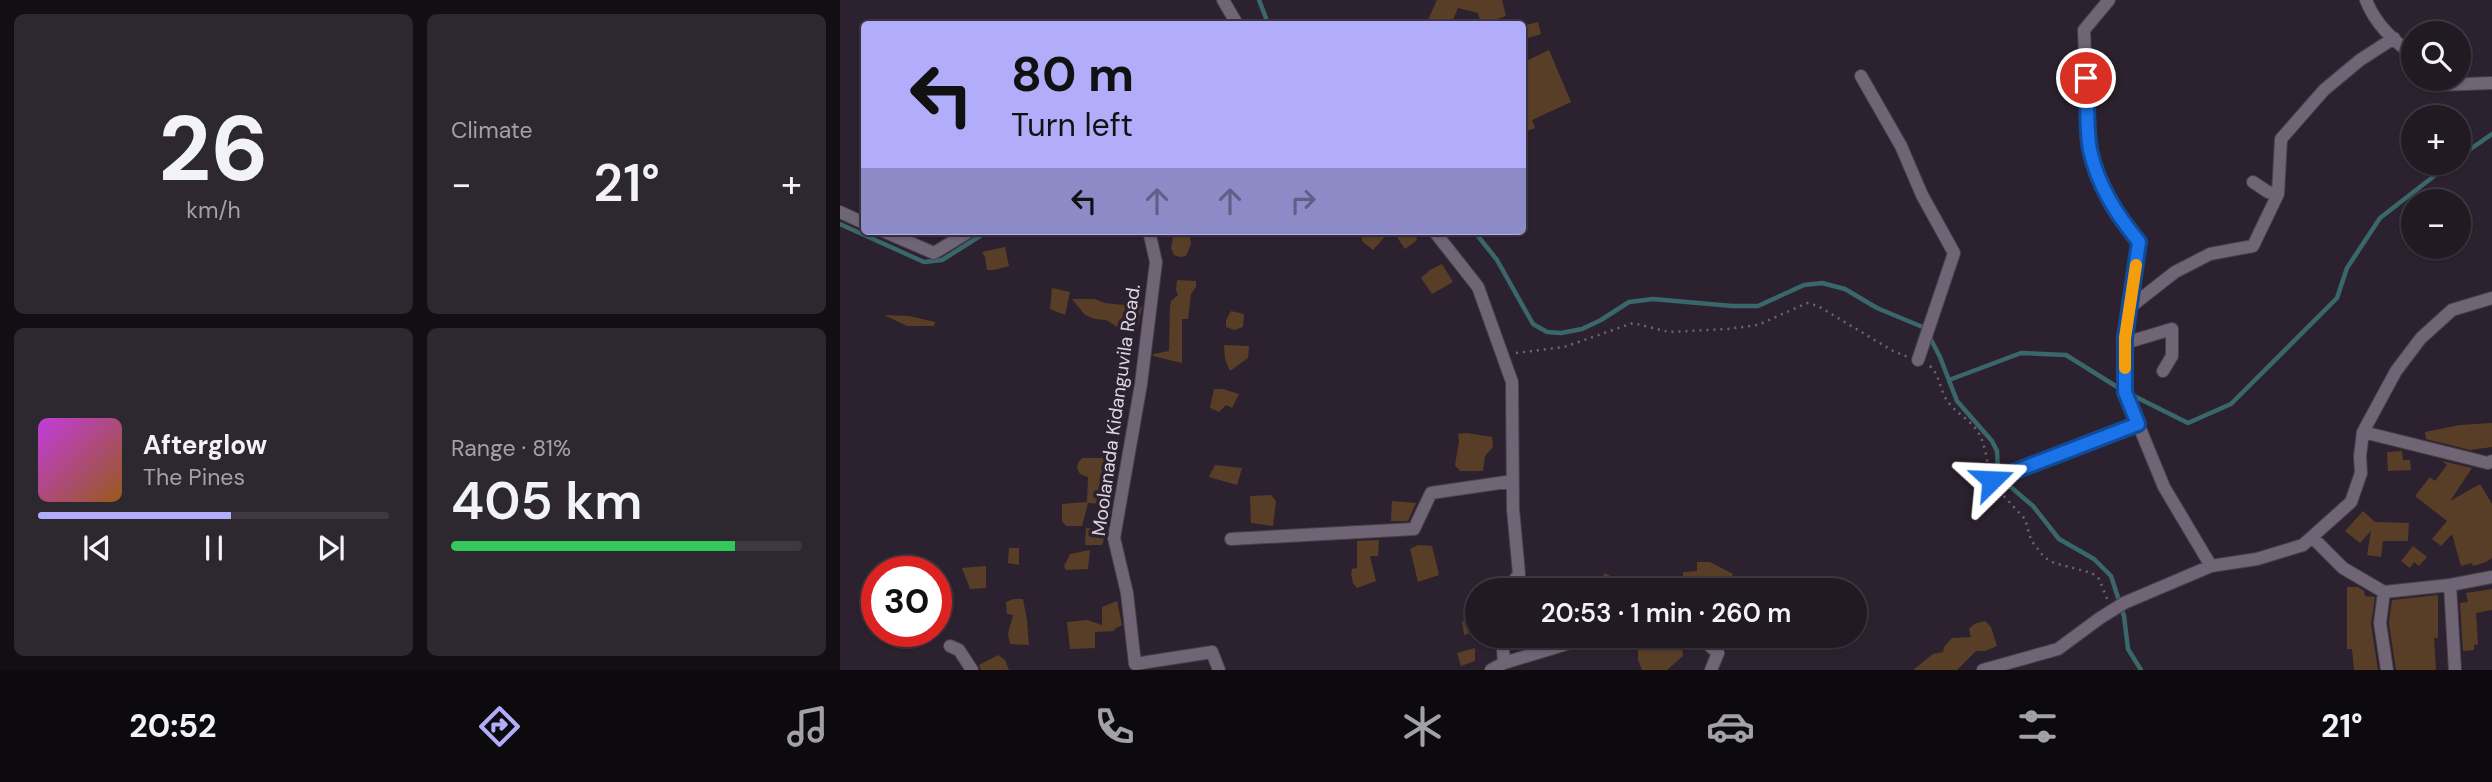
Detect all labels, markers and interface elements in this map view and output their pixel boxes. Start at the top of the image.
map controls [2401,21,2471,259]
button: search [2401,21,2471,91]
text: 80 m [1011,42,1134,106]
pin [2056,48,2116,108]
icon: left [896,49,987,140]
icon: arrive [2067,59,2105,97]
text: 26 [158,90,269,208]
text: Turn left [1011,104,1133,146]
button: + [2401,105,2471,175]
text: Climate [451,115,533,145]
text: 21° [593,149,660,217]
text: − [451,159,472,209]
text: + [781,159,802,209]
icon: left [1065,182,1103,220]
icon: ahead [1138,182,1176,220]
icon: ahead [1211,182,1249,220]
icon: right [1284,182,1322,220]
button: − [2401,189,2471,259]
text: km/h [186,195,241,225]
street label: Moolanada Kidanguvila Road. [1086,282,1146,538]
text: Afterglow [143,428,267,462]
text: Range · 81% [451,433,571,463]
position arrow [1955,443,2029,517]
text: The Pines [143,462,245,492]
text: 405 km [451,467,642,535]
icon: previous [78,529,116,567]
icon: pause [195,529,233,567]
icon: next [312,529,350,567]
speed limit sign: 30 [861,556,952,647]
text: 20:53 · 1 min · 260 m [1541,596,1791,630]
icon: directions [475,702,524,751]
icon: music [783,702,832,751]
icon: phone [1090,702,1139,751]
icon: climate [1398,702,1447,751]
icon: car [1706,702,1755,751]
icon: filters [2013,702,2062,751]
text: 20:52 [129,705,216,747]
text: 21° [2321,705,2363,747]

